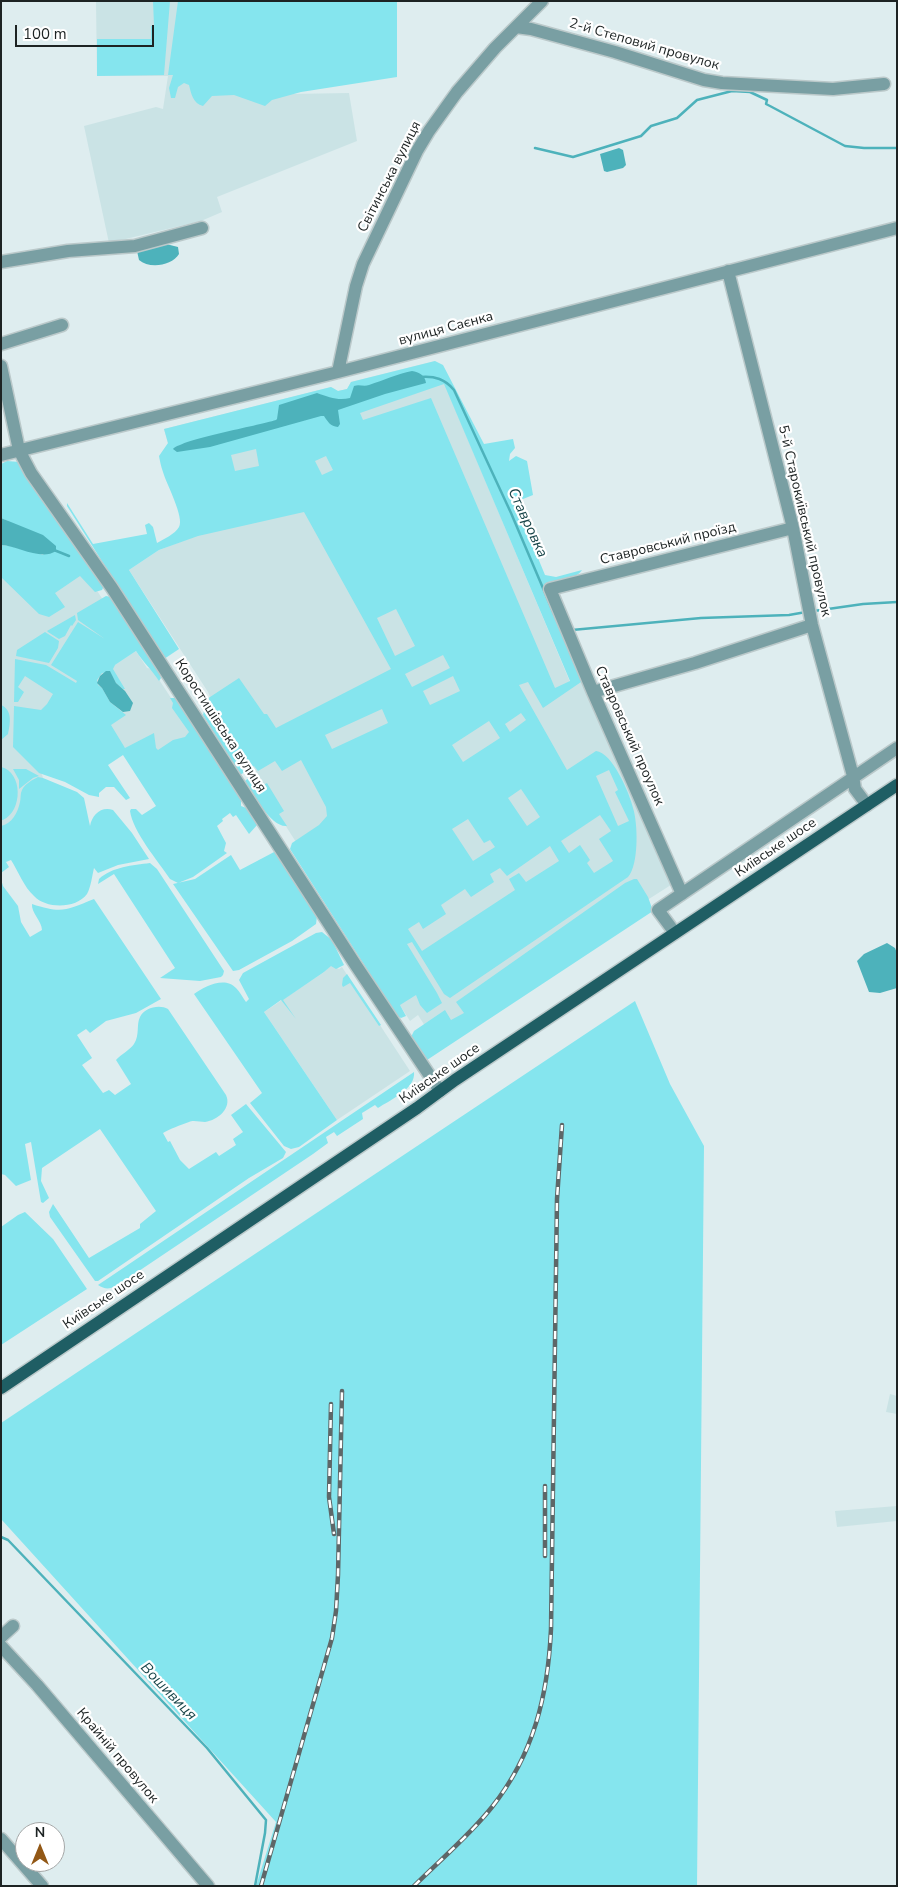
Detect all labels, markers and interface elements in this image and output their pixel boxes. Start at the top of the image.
scale bar [18,15,156,47]
street label: 2-й Степовий провулок [567,16,721,74]
text: 100 m [23,24,67,44]
street label: Світинська вулиця [355,119,425,235]
street label: вулиця Саєнка [397,308,495,350]
street label: 5-й Старокиївський провулок [774,424,834,618]
water label: Ставровка [503,485,551,561]
street label: Ставровський проїзд [598,519,738,569]
street label: Коростишівська вулиця [171,656,269,796]
street label: Ставровський проулок [591,664,667,808]
street label: Київське шосе [732,815,820,881]
street label: Київське шосе [397,1040,483,1108]
street label: Київське шосе [60,1267,148,1333]
water label: Вошивиця [136,1659,200,1725]
street label: Крайній провулок [72,1705,162,1807]
north arrow [15,1822,65,1872]
text: N [35,1823,45,1842]

